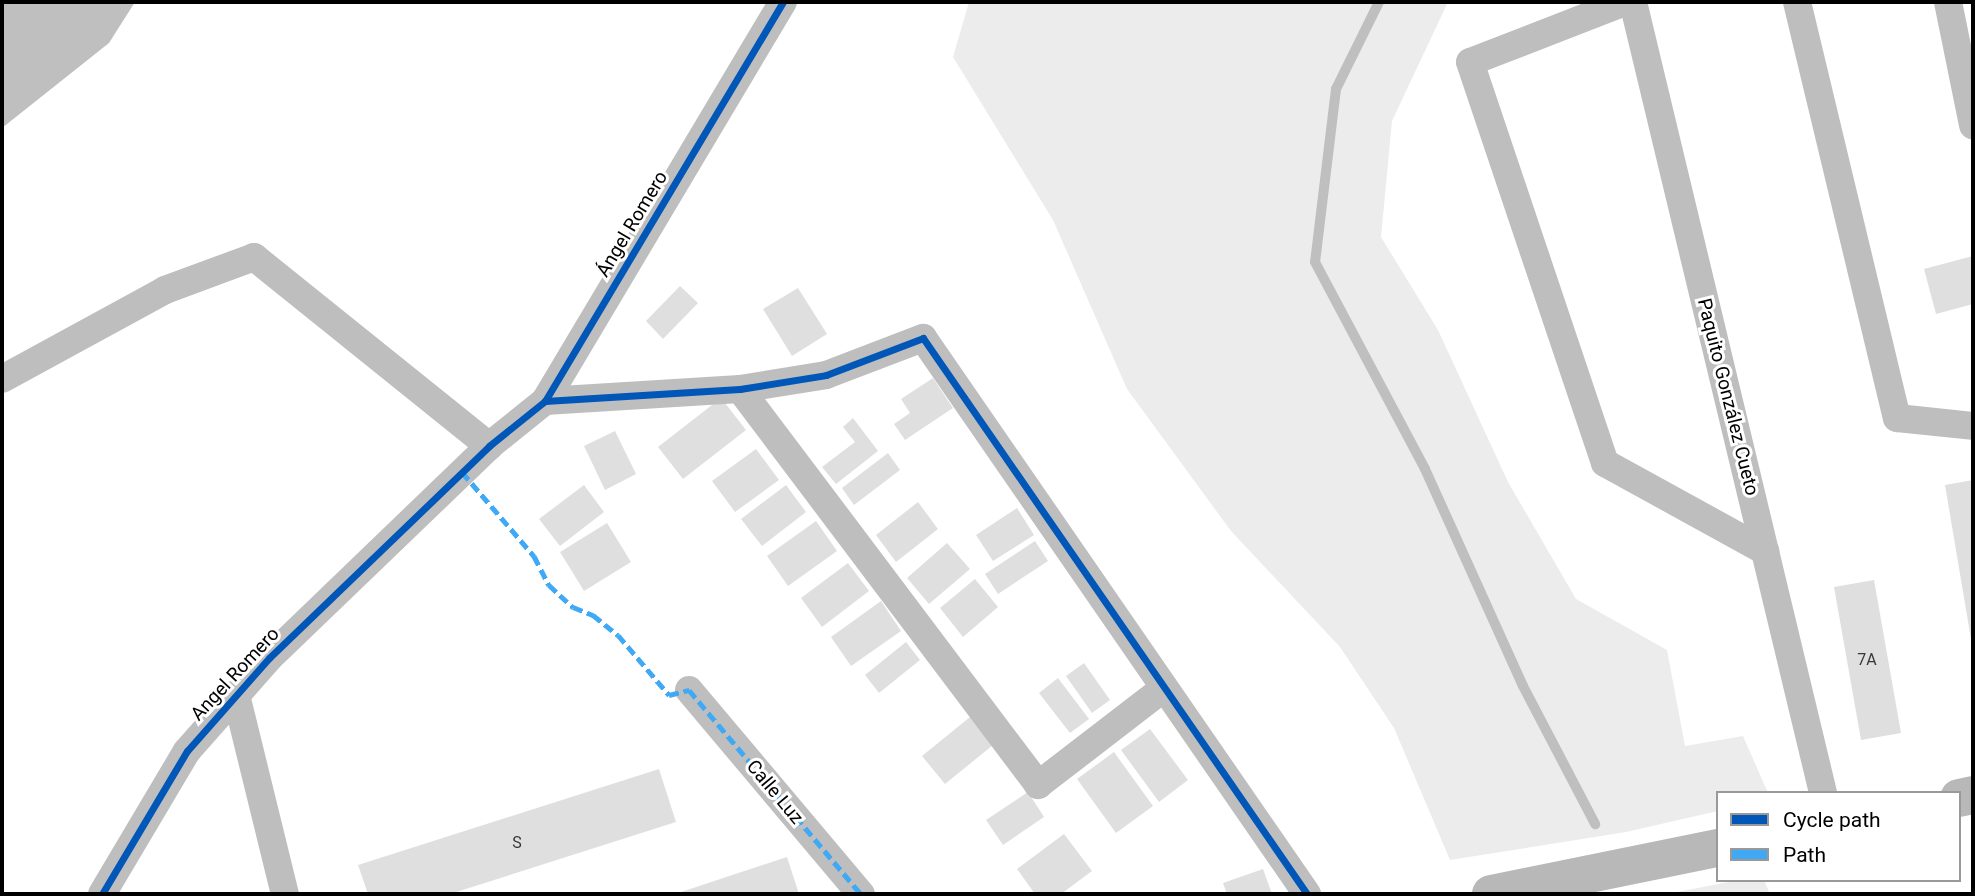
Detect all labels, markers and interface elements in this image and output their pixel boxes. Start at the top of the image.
street label: Ángel Romero [591,167,673,281]
street label: Paquito González Cueto [1692,296,1764,498]
street label: Angel Romero [186,623,284,725]
house number: 7A [1857,650,1877,670]
street label: Calle Luz [742,755,808,829]
legend [1716,791,1961,882]
text: Cycle path [1783,808,1881,832]
house number: S [512,833,522,853]
text: Path [1783,843,1826,867]

